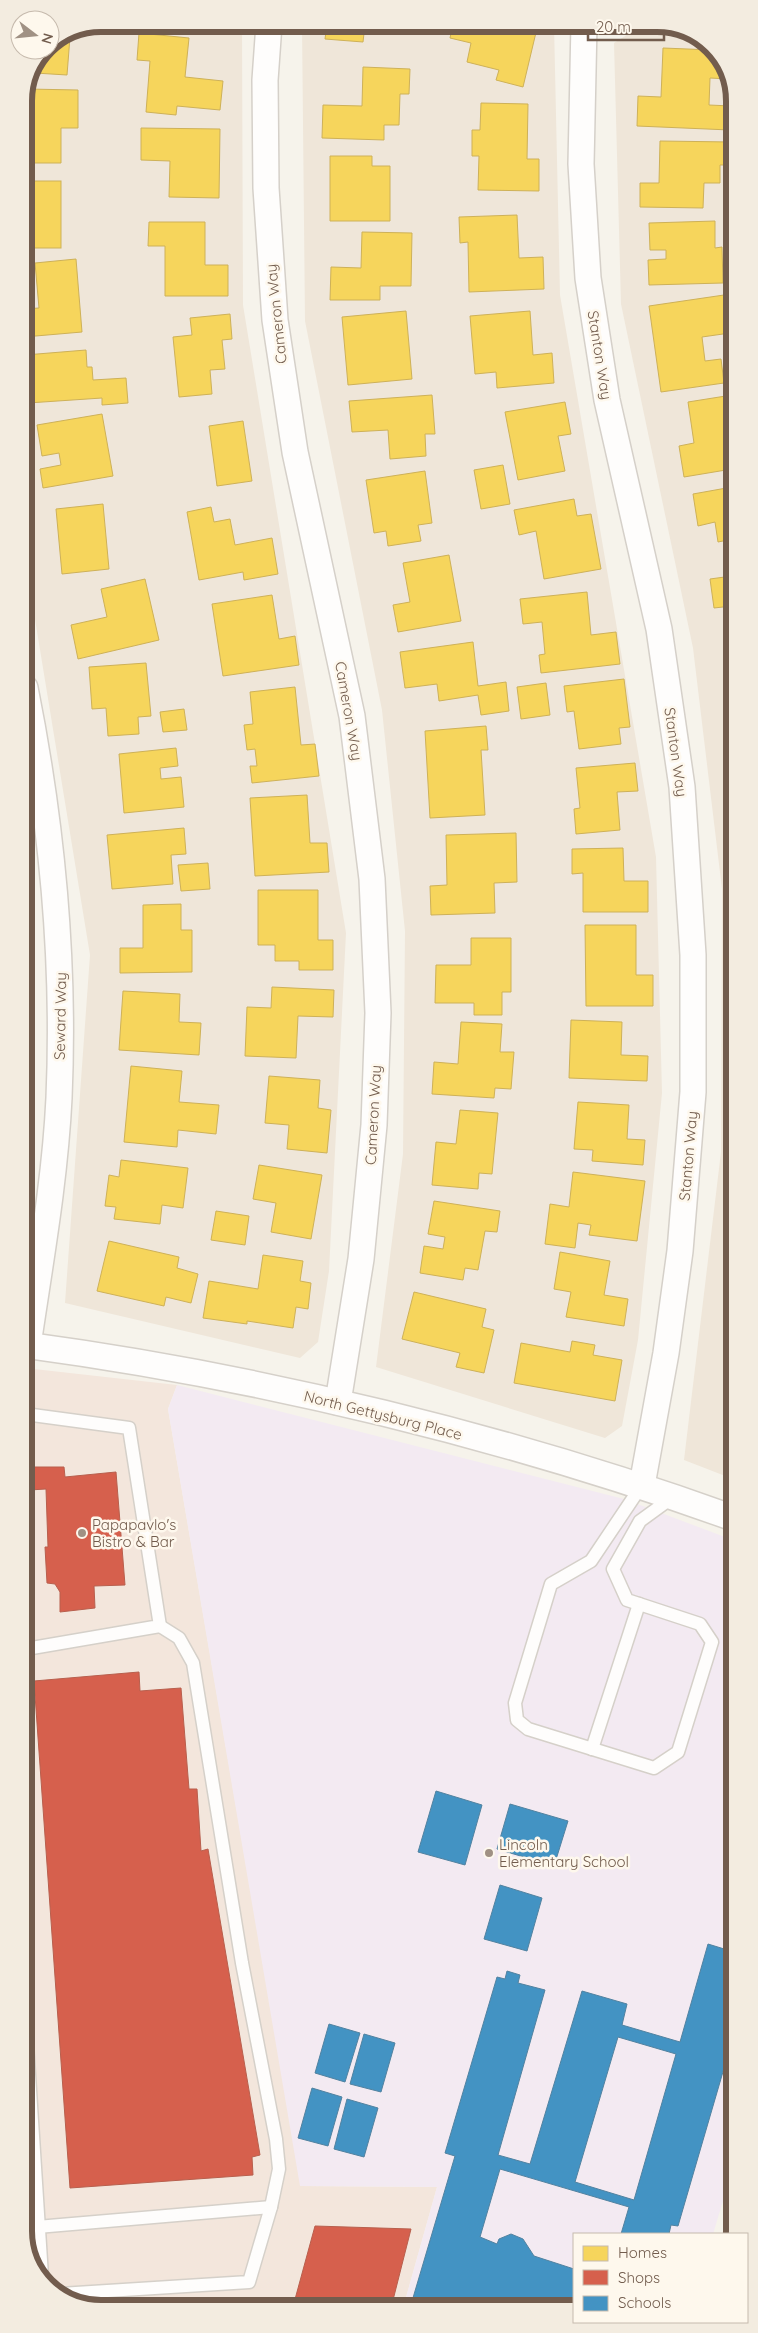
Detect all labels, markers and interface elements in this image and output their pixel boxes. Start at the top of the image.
north arrow [10,10,60,60]
scale bar [588,10,664,42]
text: 20 m [596,17,631,36]
text: N [37,31,58,46]
street label: Cameron Way [261,263,291,365]
street label: Stanton Way [584,309,616,401]
street label: Cameron Way [331,660,367,762]
street label: Stanton Way [660,706,692,798]
street label: Seward Way [50,972,70,1060]
street label: Cameron Way [361,1064,385,1166]
street label: Stanton Way [675,1110,701,1202]
street label: North Gettysburg Place [302,1386,464,1444]
place label: Papapavlo's Bistro & Bar [92,1515,176,1551]
marker: Papapavlo's Bistro & Bar [76,1527,88,1539]
place label: Lincoln Elementary School [499,1835,629,1871]
marker: Lincoln Elementary School [483,1847,495,1859]
legend [573,2233,748,2323]
text: Homes [618,2243,667,2262]
text: Shops [618,2268,660,2287]
text: Schools [618,2293,671,2312]

